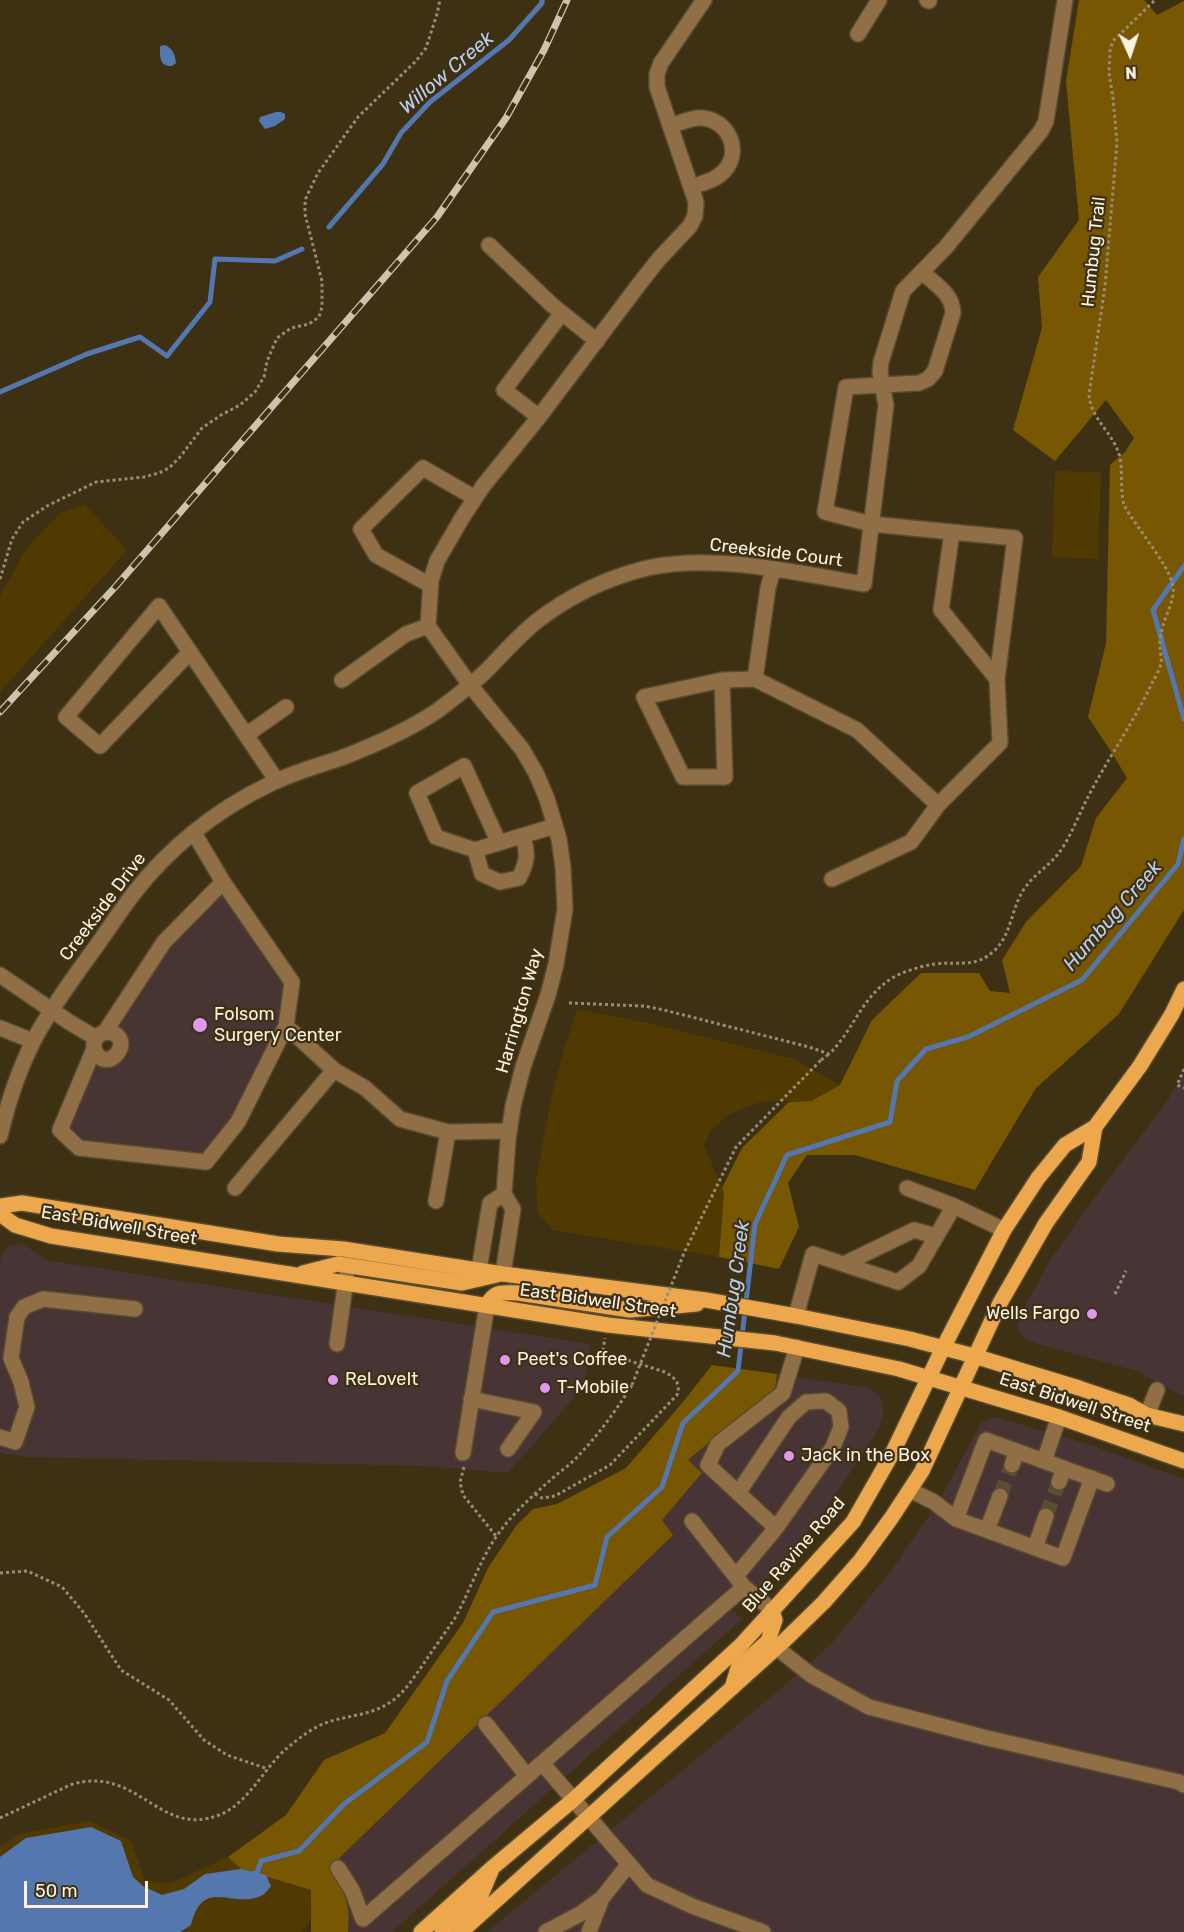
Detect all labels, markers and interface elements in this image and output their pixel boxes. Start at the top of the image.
north arrow [1100,24,1160,84]
water label: Willow Creek [395,26,499,120]
text: N [1125,63,1137,82]
street label: Humbug Trail [1077,196,1111,308]
street label: Creekside Court [708,534,844,572]
street label: Creekside Drive [55,849,151,965]
water label: Humbug Creek [1059,856,1167,976]
street label: Harrington Way [492,946,548,1076]
place label: Folsom Surgery Center [214,1004,341,1046]
marker: Folsom Surgery Center [191,1016,209,1034]
street label: East Bidwell Street [39,1202,199,1250]
water label: Humbug Creek [712,1219,756,1359]
street label: East Bidwell Street [518,1279,678,1323]
place label: Wells Fargo [986,1303,1080,1325]
marker: Wells Fargo [1085,1307,1099,1321]
place label: Peet's Coffee [517,1349,627,1371]
marker: Peet's Coffee [498,1353,512,1367]
street label: East Bidwell Street [997,1368,1153,1438]
place label: ReLoveIt [345,1369,418,1391]
marker: ReLoveIt [326,1373,340,1387]
place label: T-Mobile [557,1377,629,1399]
marker: T-Mobile [538,1381,552,1395]
place label: Jack in the Box [801,1445,930,1467]
marker: Jack in the Box [782,1449,796,1463]
street label: Blue Ravine Road [738,1493,850,1617]
scale bar [27,1869,152,1907]
text: 50 m [35,1880,78,1902]

